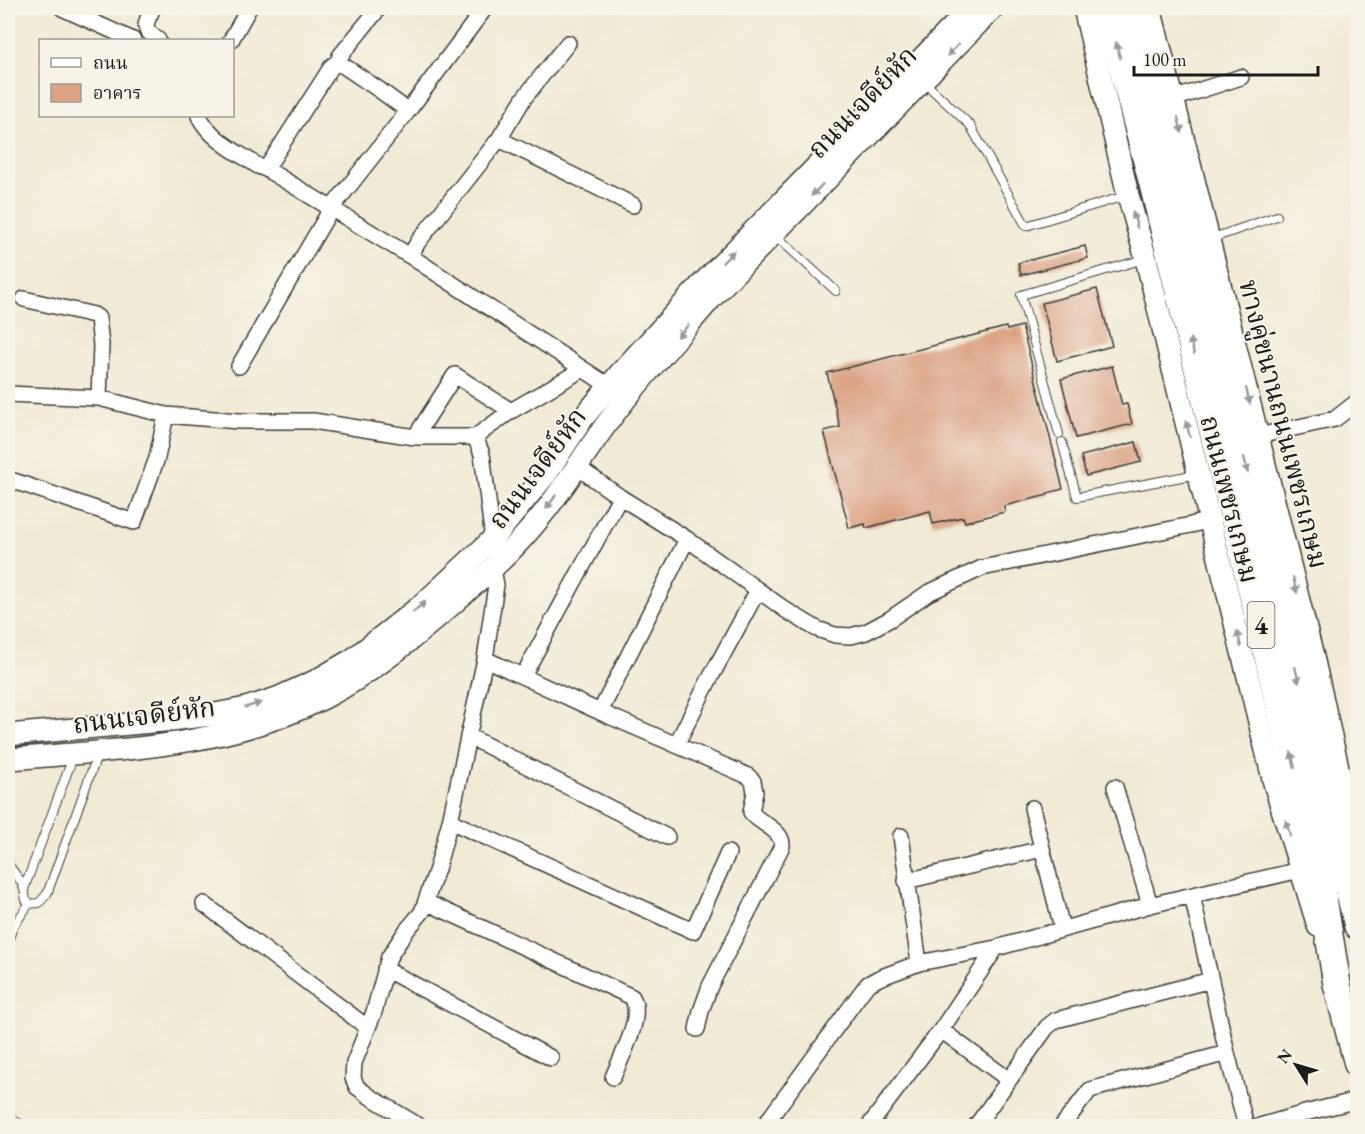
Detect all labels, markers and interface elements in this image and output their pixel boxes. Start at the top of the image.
street label: ถนนเจดีย์หัก [800,38,924,166]
legend [39,39,234,117]
scale bar [1134,39,1318,77]
one-way arrow [1113,41,1123,59]
one-way arrow [946,42,960,56]
text: 100 m [1143,48,1187,71]
text: ถนน [93,51,128,74]
text: อาคาร [93,81,142,104]
one-way arrow [1176,116,1186,134]
one-way arrow [810,182,824,197]
one-way arrow [1130,211,1139,229]
one-way arrow [721,251,735,265]
street label: ทางคู่ขนานถนนเพชรเกษม [1230,276,1337,572]
one-way arrow [676,324,690,339]
one-way arrow [1187,337,1197,355]
one-way arrow [1243,387,1253,405]
street label: ถนนเจดีย์หัก [480,400,594,536]
street label: ถนนเพชรเกษม [1192,411,1268,587]
one-way arrow [1182,420,1192,439]
one-way arrow [1242,456,1252,474]
one-way arrow [545,494,557,510]
one-way arrow [1290,576,1300,594]
one-way arrow [411,600,427,613]
road number: 4 [1248,602,1274,648]
one-way arrow [1234,630,1244,648]
one-way arrow [1293,666,1303,684]
street label: ถนนเจดีย์หัก [71,689,217,741]
one-way arrow [244,700,262,709]
one-way arrow [1287,751,1297,769]
one-way arrow [1283,819,1292,837]
north arrow [1266,1035,1326,1095]
text: N [1272,1045,1297,1068]

